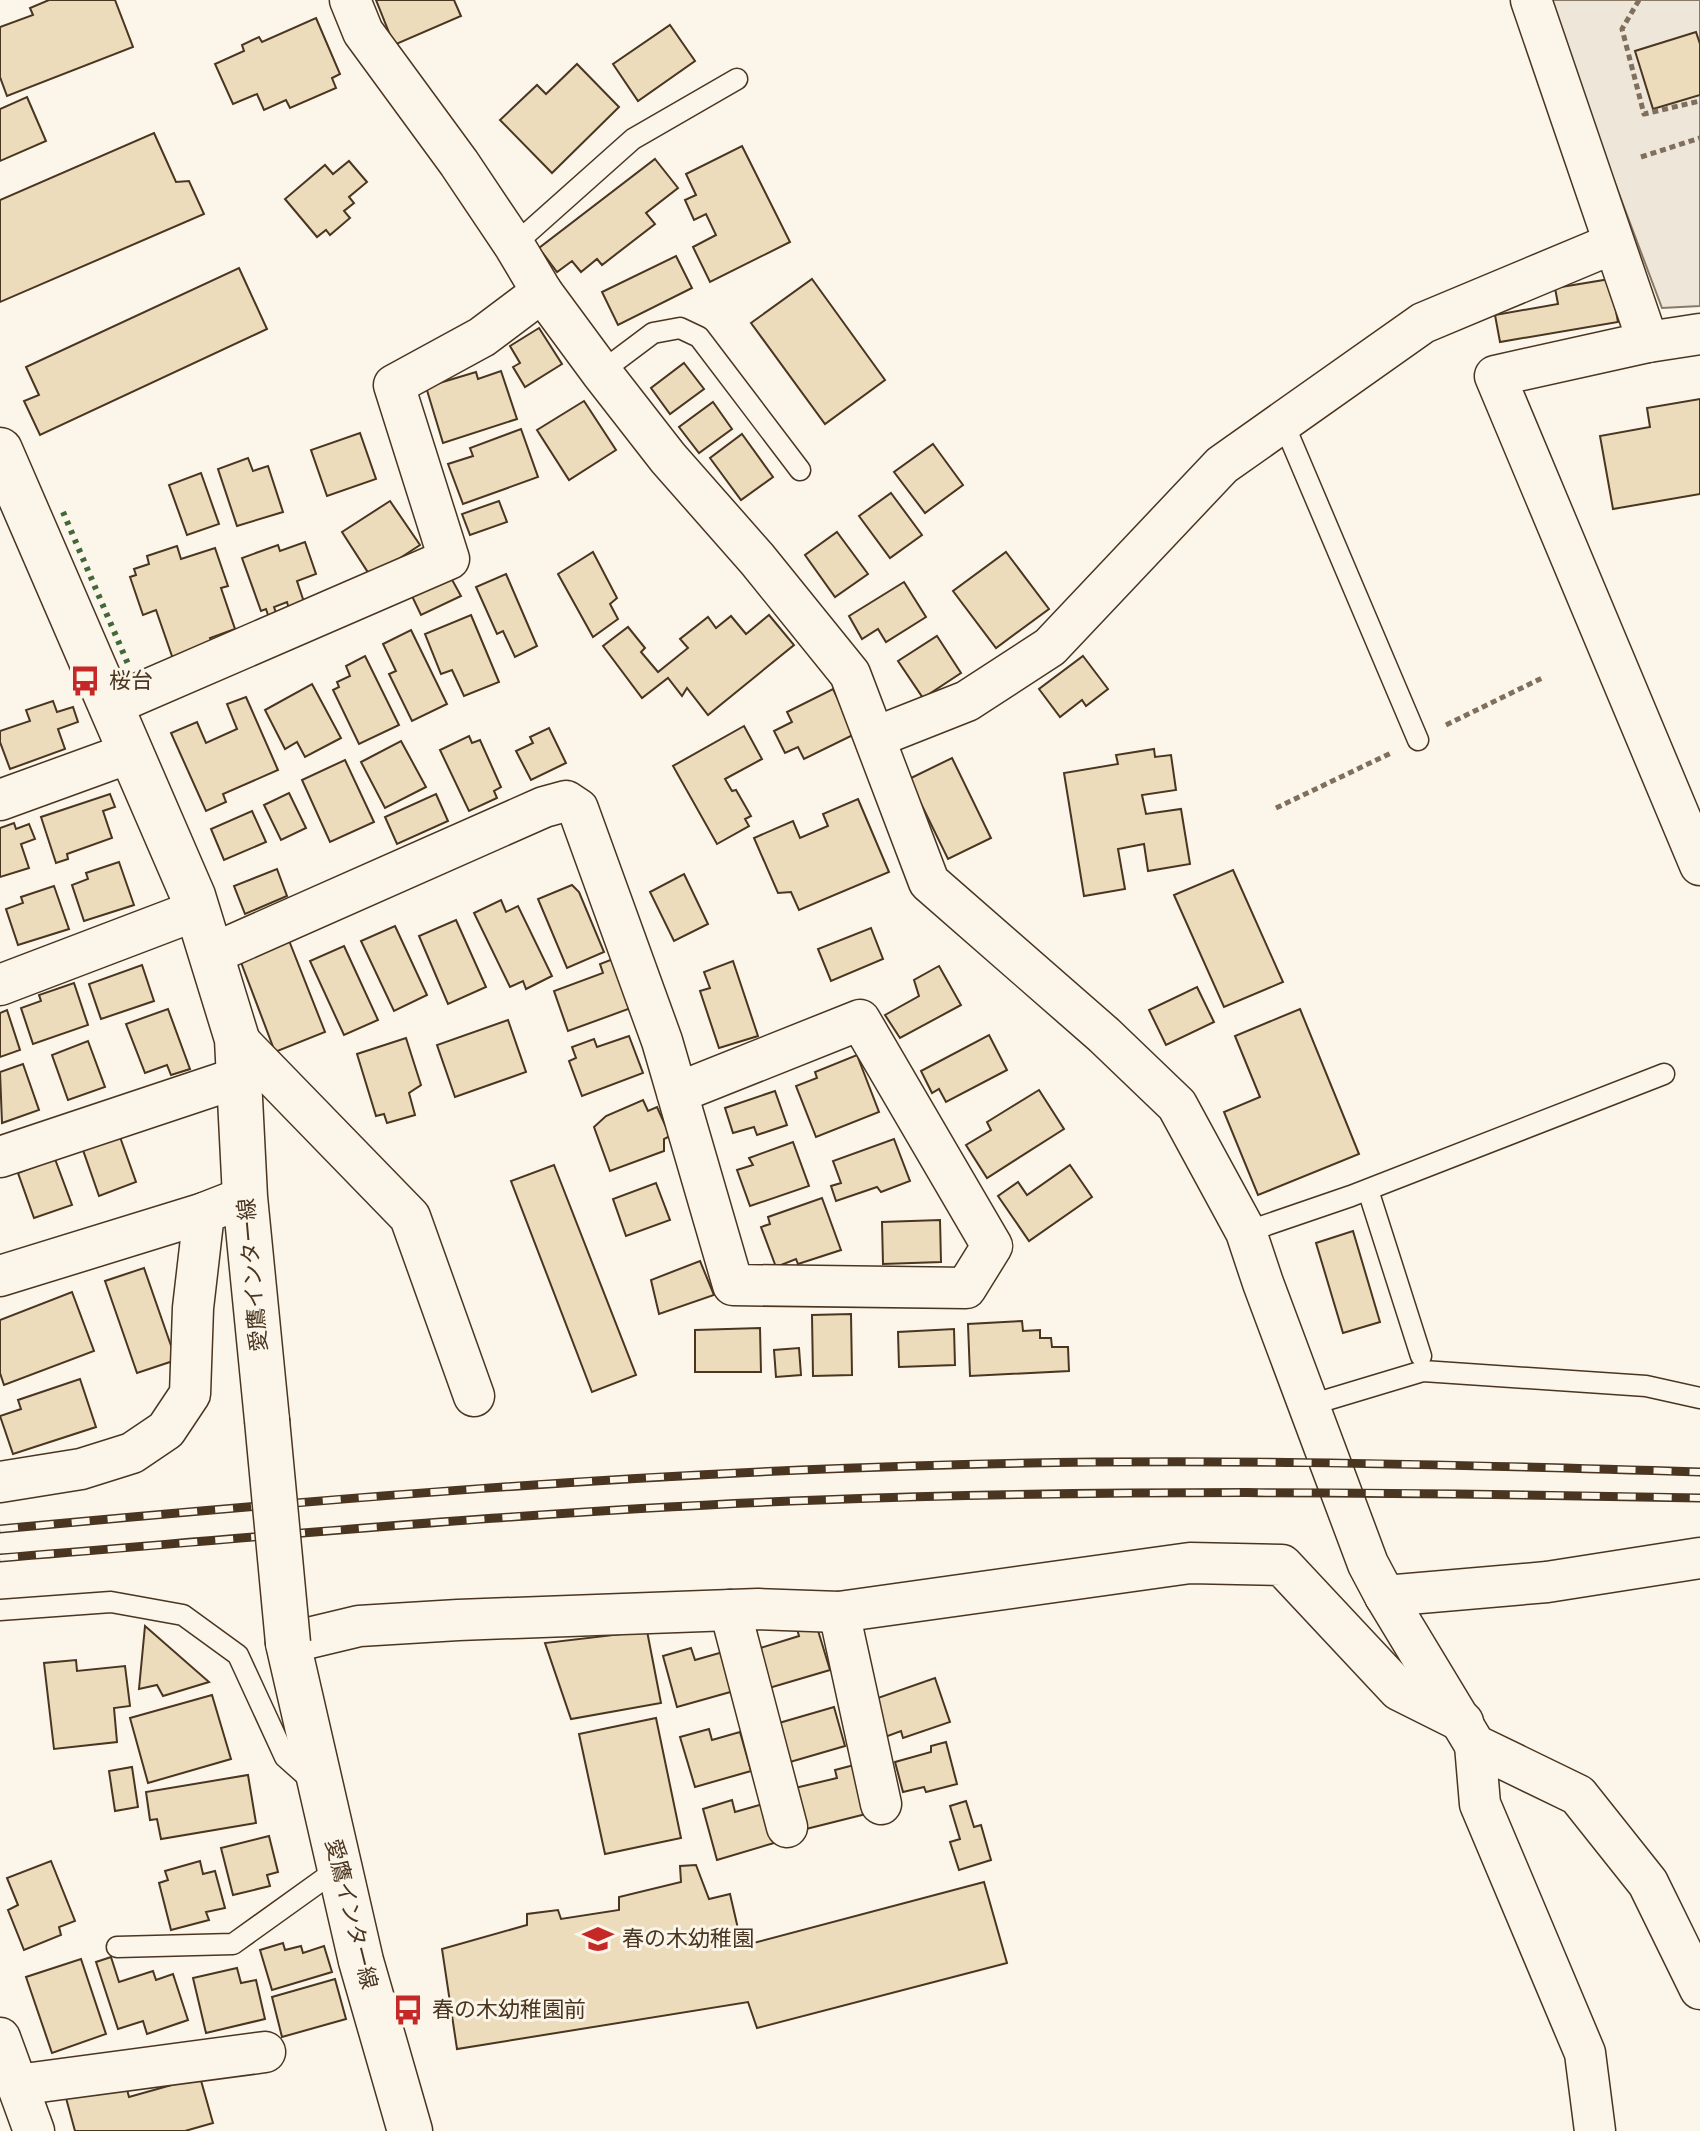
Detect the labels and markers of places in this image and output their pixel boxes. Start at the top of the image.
bus stop icon: 桜台 [68,664,102,698]
place label: 桜台 [109,666,153,696]
school or university icon: 春の木幼稚園 [581,1922,615,1956]
place label: 春の木幼稚園 [622,1924,754,1954]
bus stop icon: 春の木幼稚園前 [391,1993,425,2027]
place label: 春の木幼稚園前 [432,1995,586,2025]

